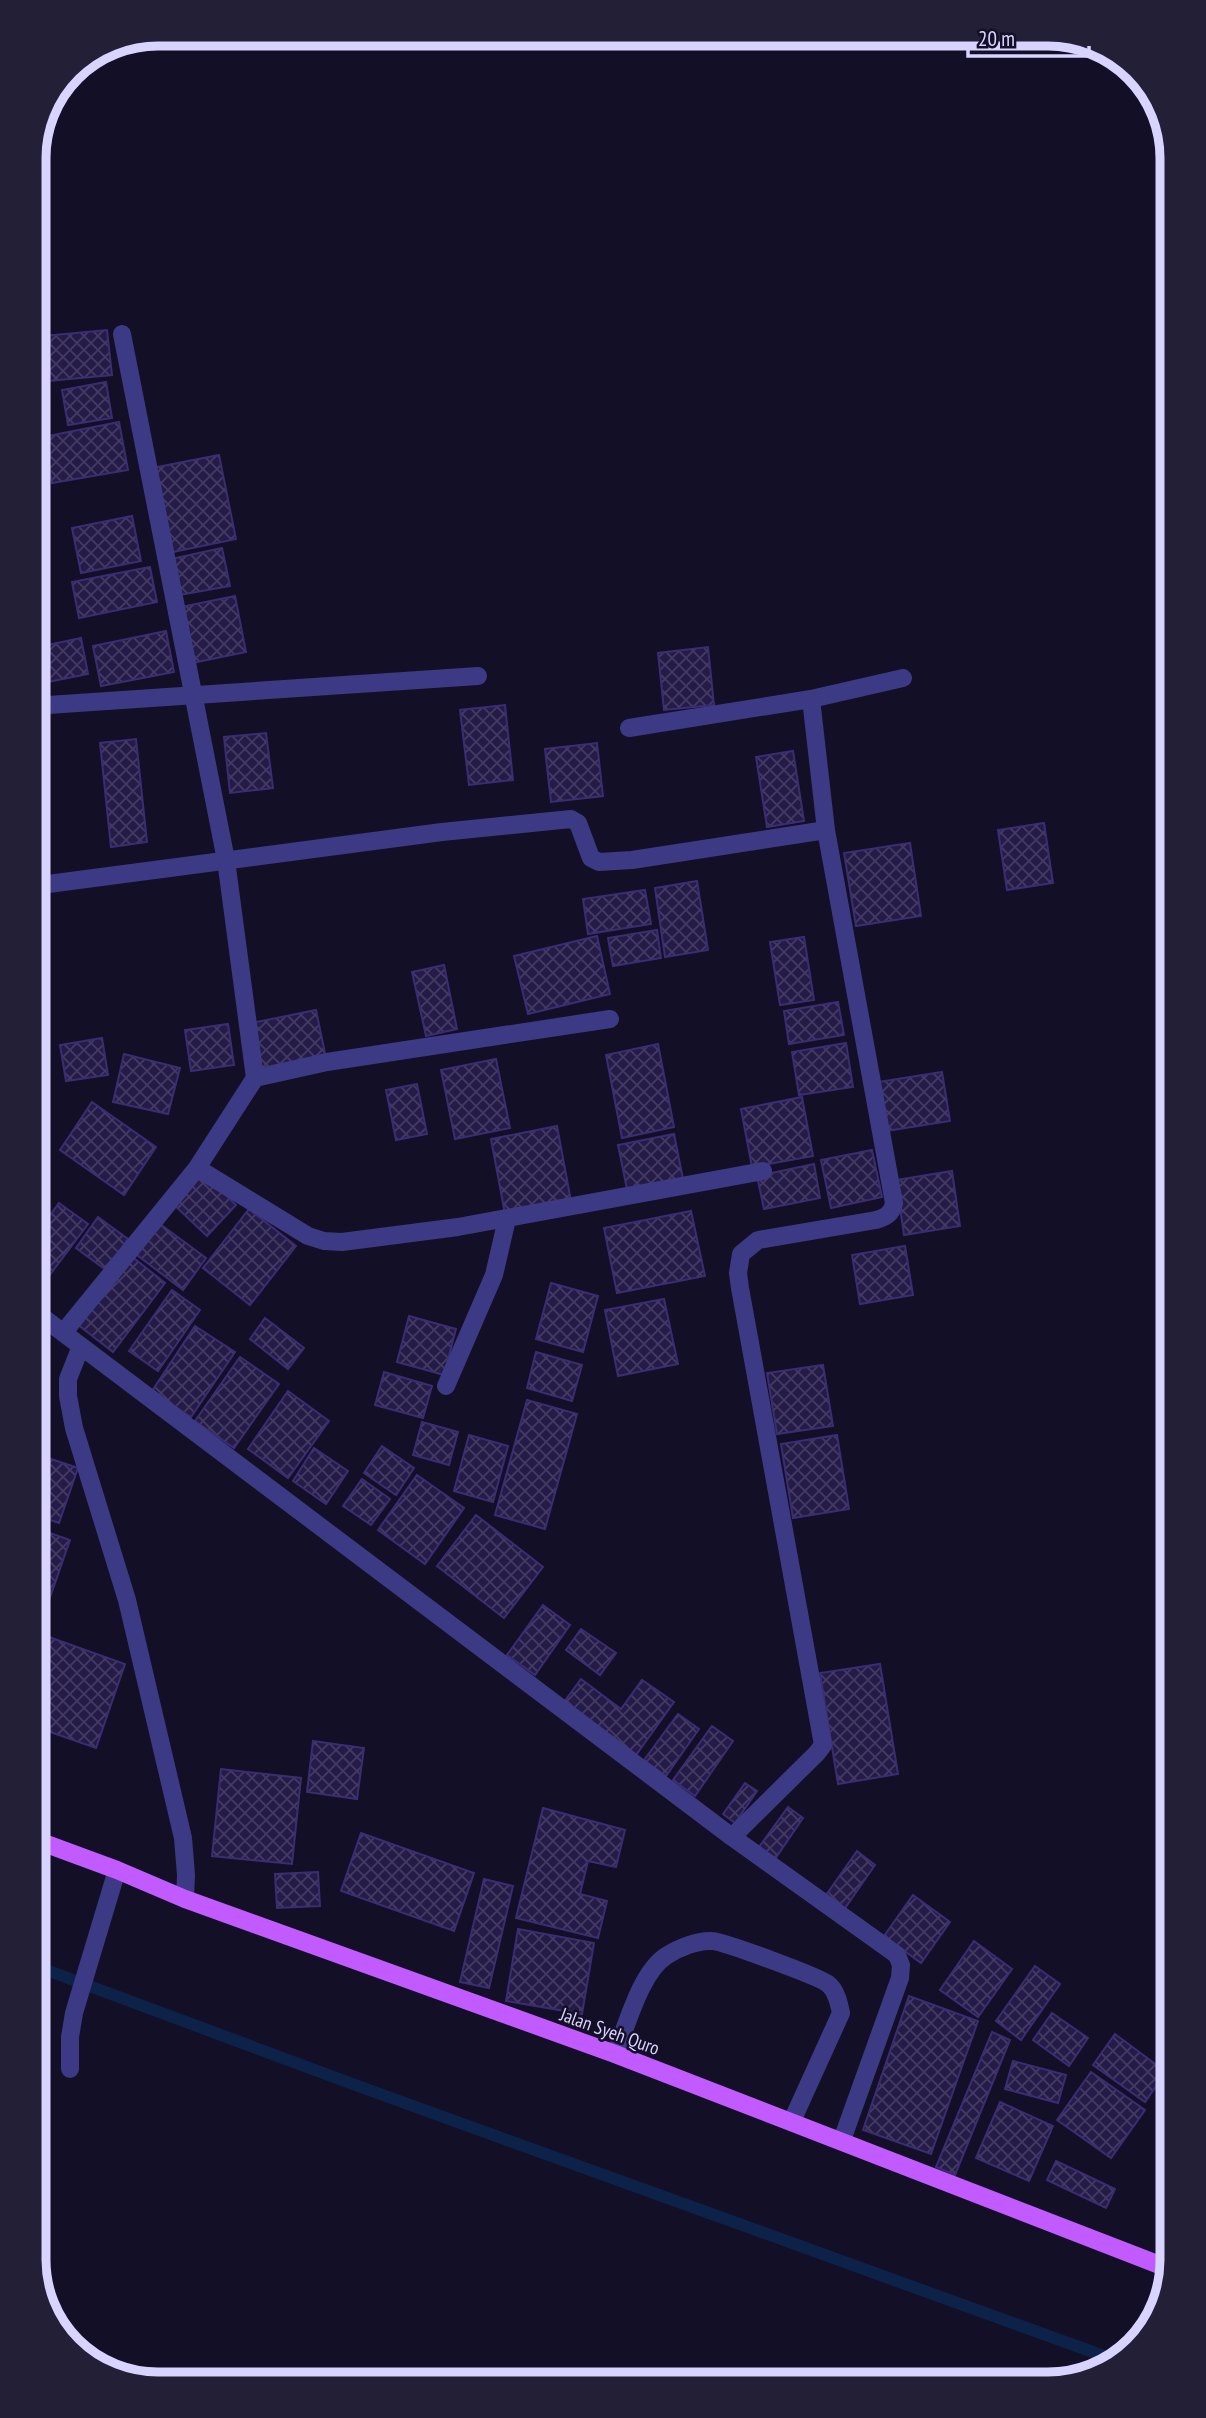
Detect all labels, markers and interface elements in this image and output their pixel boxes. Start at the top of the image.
scale bar [968,14,1089,58]
text: 20 m [978,25,1015,52]
street label: Jalan Syeh Quro [556,2002,663,2060]

